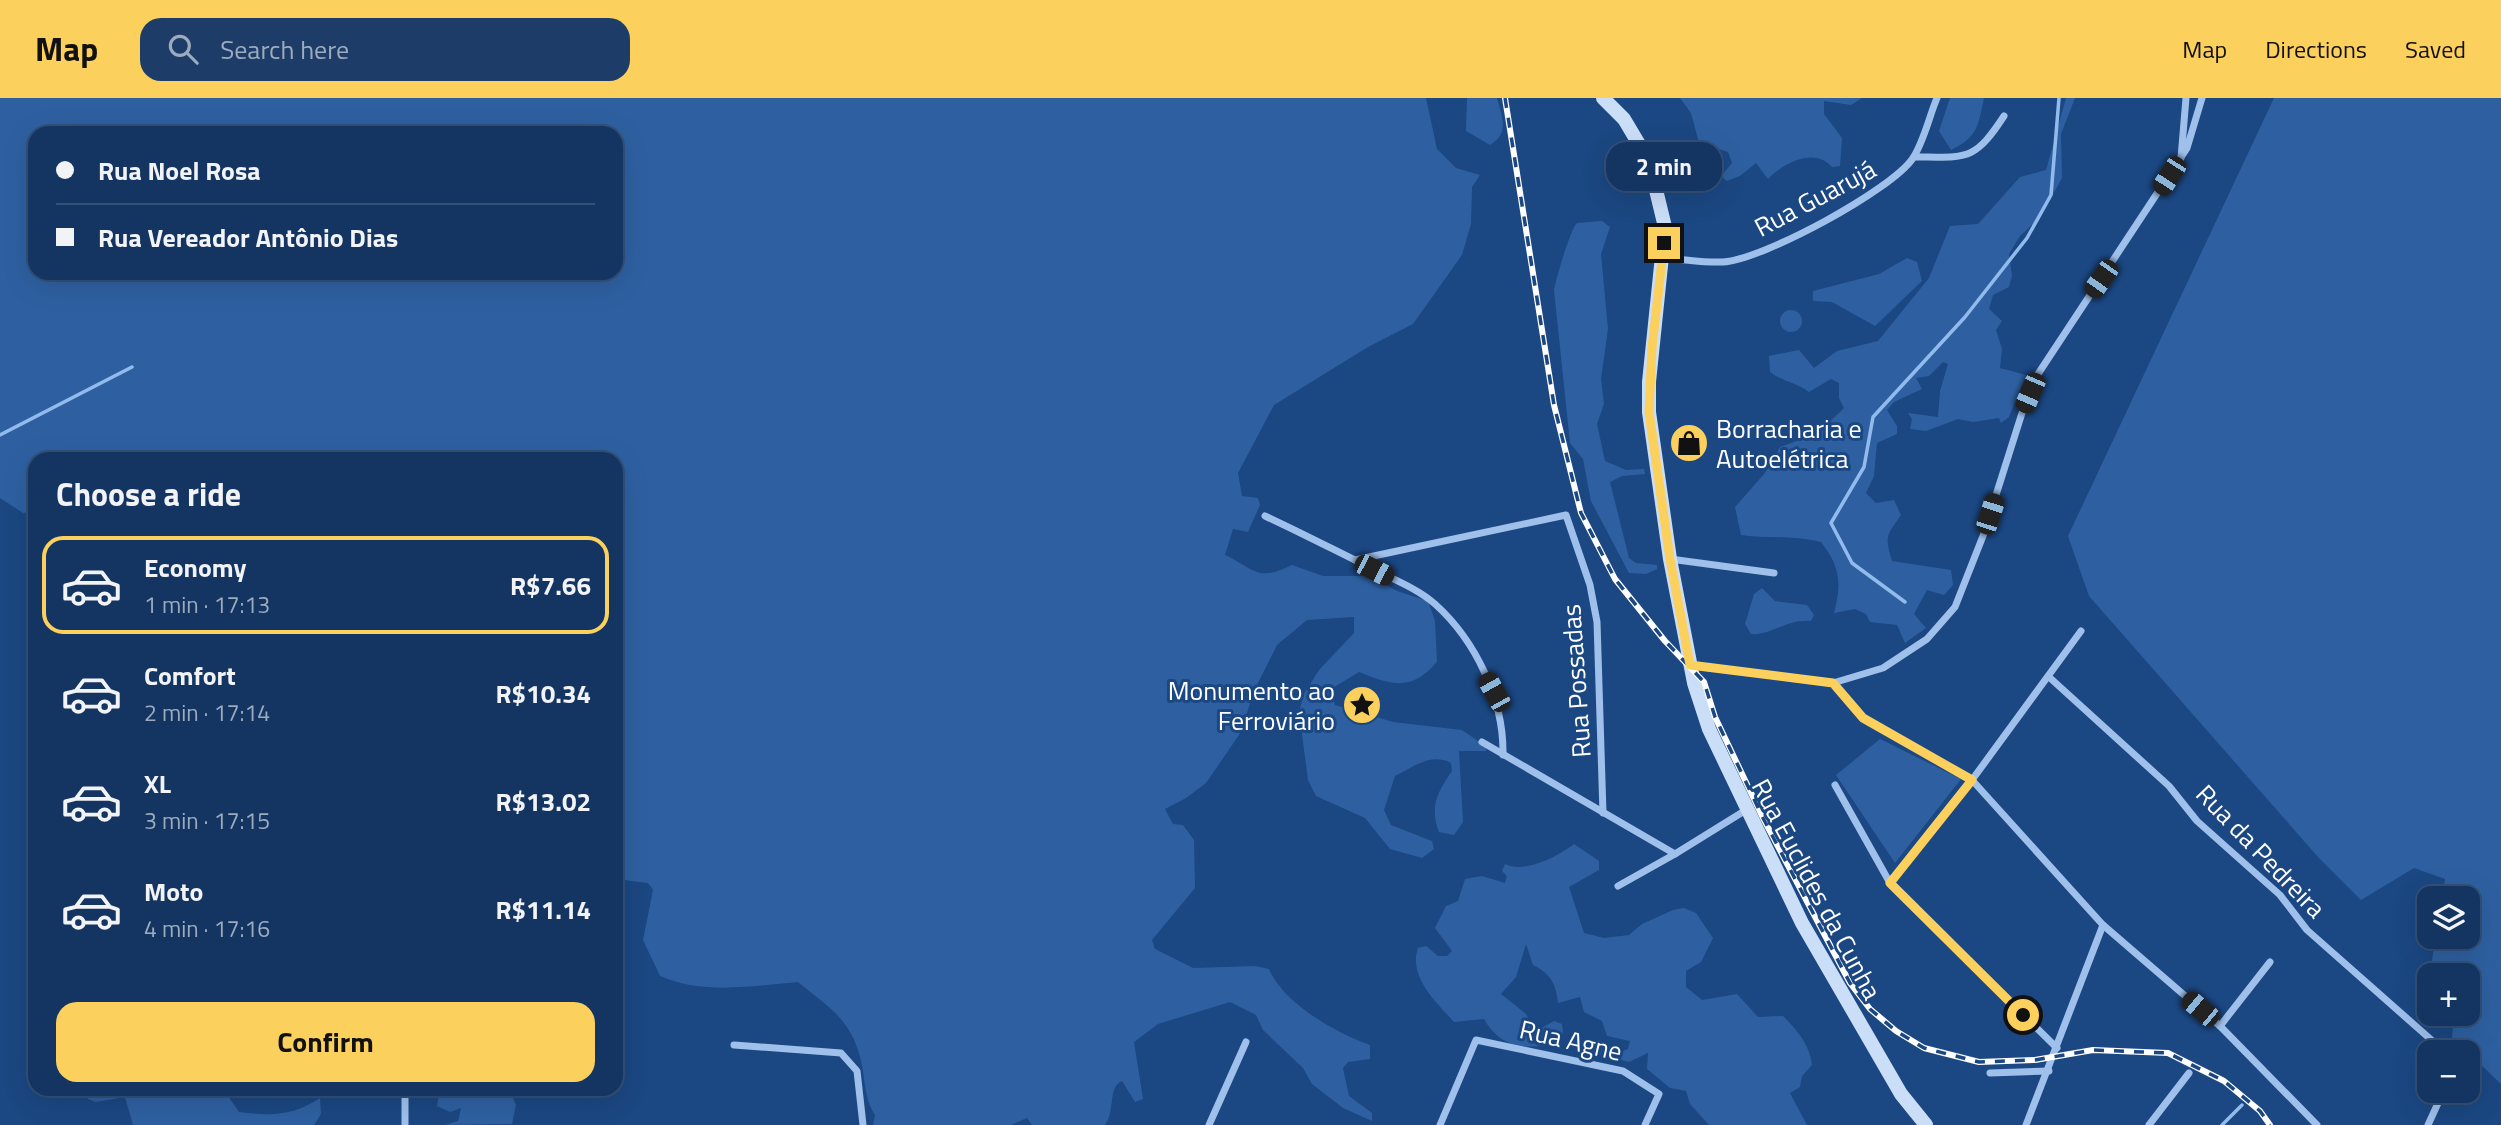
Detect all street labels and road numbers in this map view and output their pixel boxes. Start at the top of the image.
street label: Rua Guarujá [1747,150,1883,246]
street label: Rua Possadas [1551,603,1601,759]
street label: Rua Euclides da Cunha [1742,772,1892,1006]
street label: Rua da Pedreira [2187,775,2335,927]
street label: Rua Agne [1516,1009,1626,1071]

